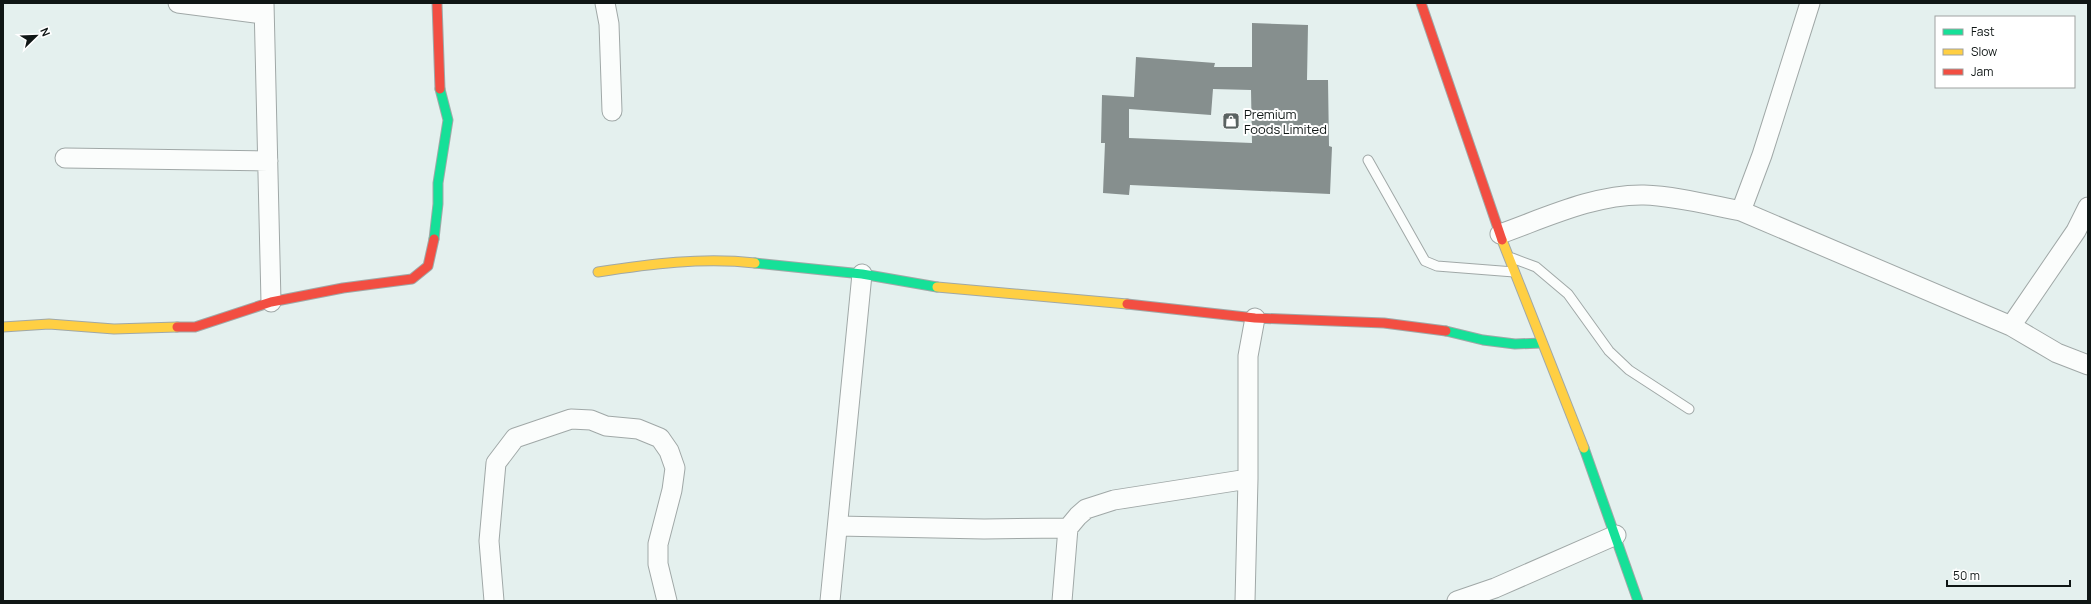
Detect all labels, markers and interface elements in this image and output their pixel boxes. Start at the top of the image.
north arrow [16,16,56,56]
legend [1935,16,2075,88]
text: Fast [1971,23,1995,40]
text: N [37,25,54,39]
text: Slow [1971,43,1997,60]
text: Jam [1971,63,1993,80]
place label: Premium Foods Limited [1244,105,1327,138]
shop icon: Premium Foods Limited [1221,111,1241,131]
scale bar [1947,562,2070,588]
text: 50 m [1953,567,1980,584]

